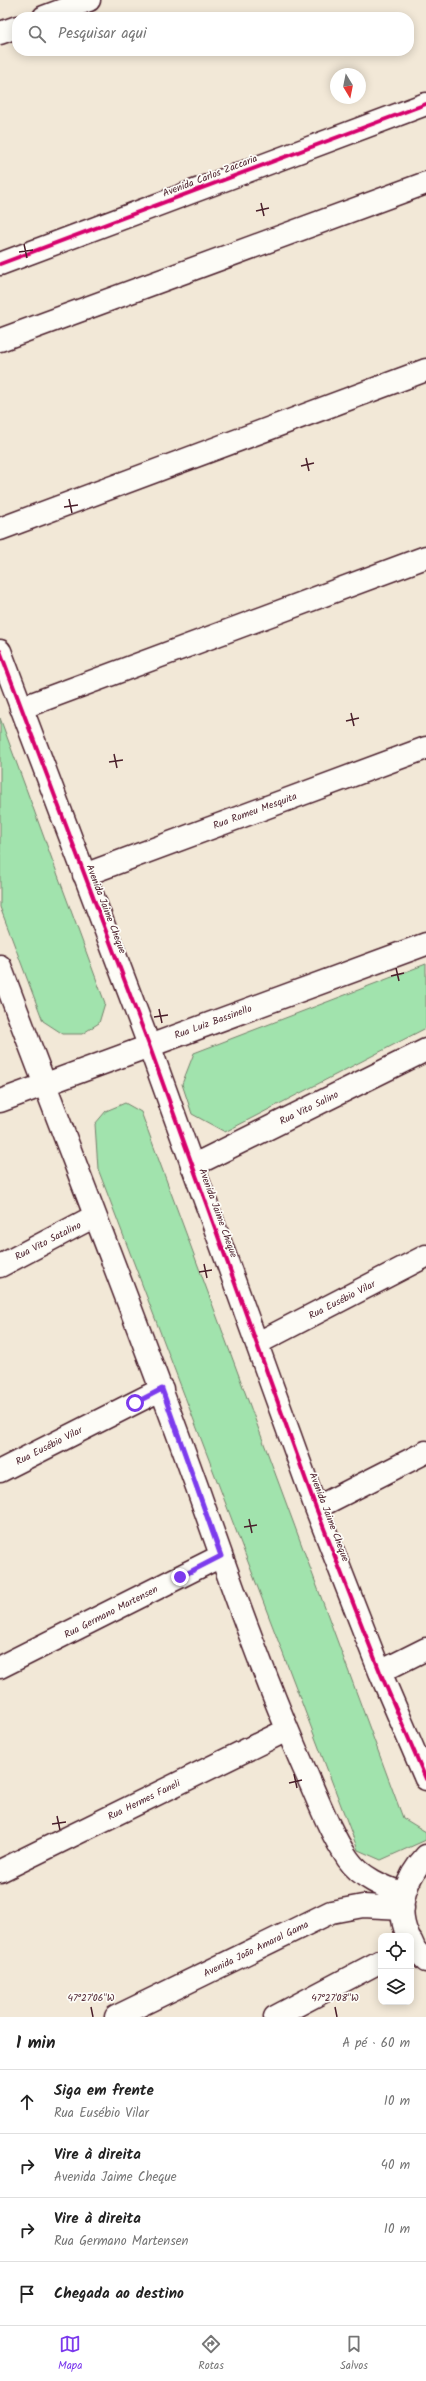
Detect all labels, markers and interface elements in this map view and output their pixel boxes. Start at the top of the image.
search box [12,12,414,56]
text: Pesquisar aqui [58,22,147,46]
icon: search [26,23,48,45]
north arrow [330,68,366,104]
street label: Avenida Carlos Zaccaria [160,150,260,201]
street label: Rua Romeu Mesquita [211,788,299,834]
street label: Avenida Jaime Cheque [82,862,131,956]
street label: Rua Luiz Bassinello [172,1000,255,1043]
street label: Rua Vito Salino [277,1087,342,1129]
street label: Avenida Jaime Cheque [194,1166,242,1261]
street label: Rua Vito Satalino [12,1217,84,1265]
street label: Rua Eusébio Vilar [306,1276,379,1324]
route start [126,1394,144,1412]
street label: Rua Eusébio Vilar [13,1422,86,1470]
street label: Avenida Jaime Cheque [305,1470,354,1564]
route end [171,1568,189,1586]
street label: Rua Germano Martensen [61,1581,161,1643]
street label: Rua Hermes Faneli [105,1775,184,1825]
street label: Avenida João Amaral Gama [201,1916,312,1981]
map controls [378,1933,414,2005]
button: locate [378,1933,414,1969]
button: layers [378,1969,414,2005]
text: 47°27'06"W [67,1990,115,2006]
text: 47°27'08"W [311,1990,359,2006]
text: 1 min [16,2030,55,2057]
text: A pé · 60 m [342,2033,410,2054]
text: Siga em frente [54,2079,154,2103]
icon: ahead [16,2091,38,2113]
text: 10 m [384,2091,410,2112]
text: Rua Eusébio Vilar [54,2103,149,2124]
text: Vire à direita [54,2143,141,2167]
icon: right [16,2155,38,2177]
text: 40 m [381,2155,410,2176]
text: Avenida Jaime Cheque [54,2167,177,2188]
text: Vire à direita [54,2207,141,2231]
icon: right [16,2219,38,2241]
text: 10 m [384,2219,410,2240]
text: Rua Germano Martensen [54,2231,189,2252]
text: Chegada ao destino [54,2282,184,2306]
icon: arrive [16,2283,38,2305]
tab: Mapa [58,2333,82,2375]
tab: Rotas [198,2333,224,2375]
tab: Salvos [340,2333,368,2375]

